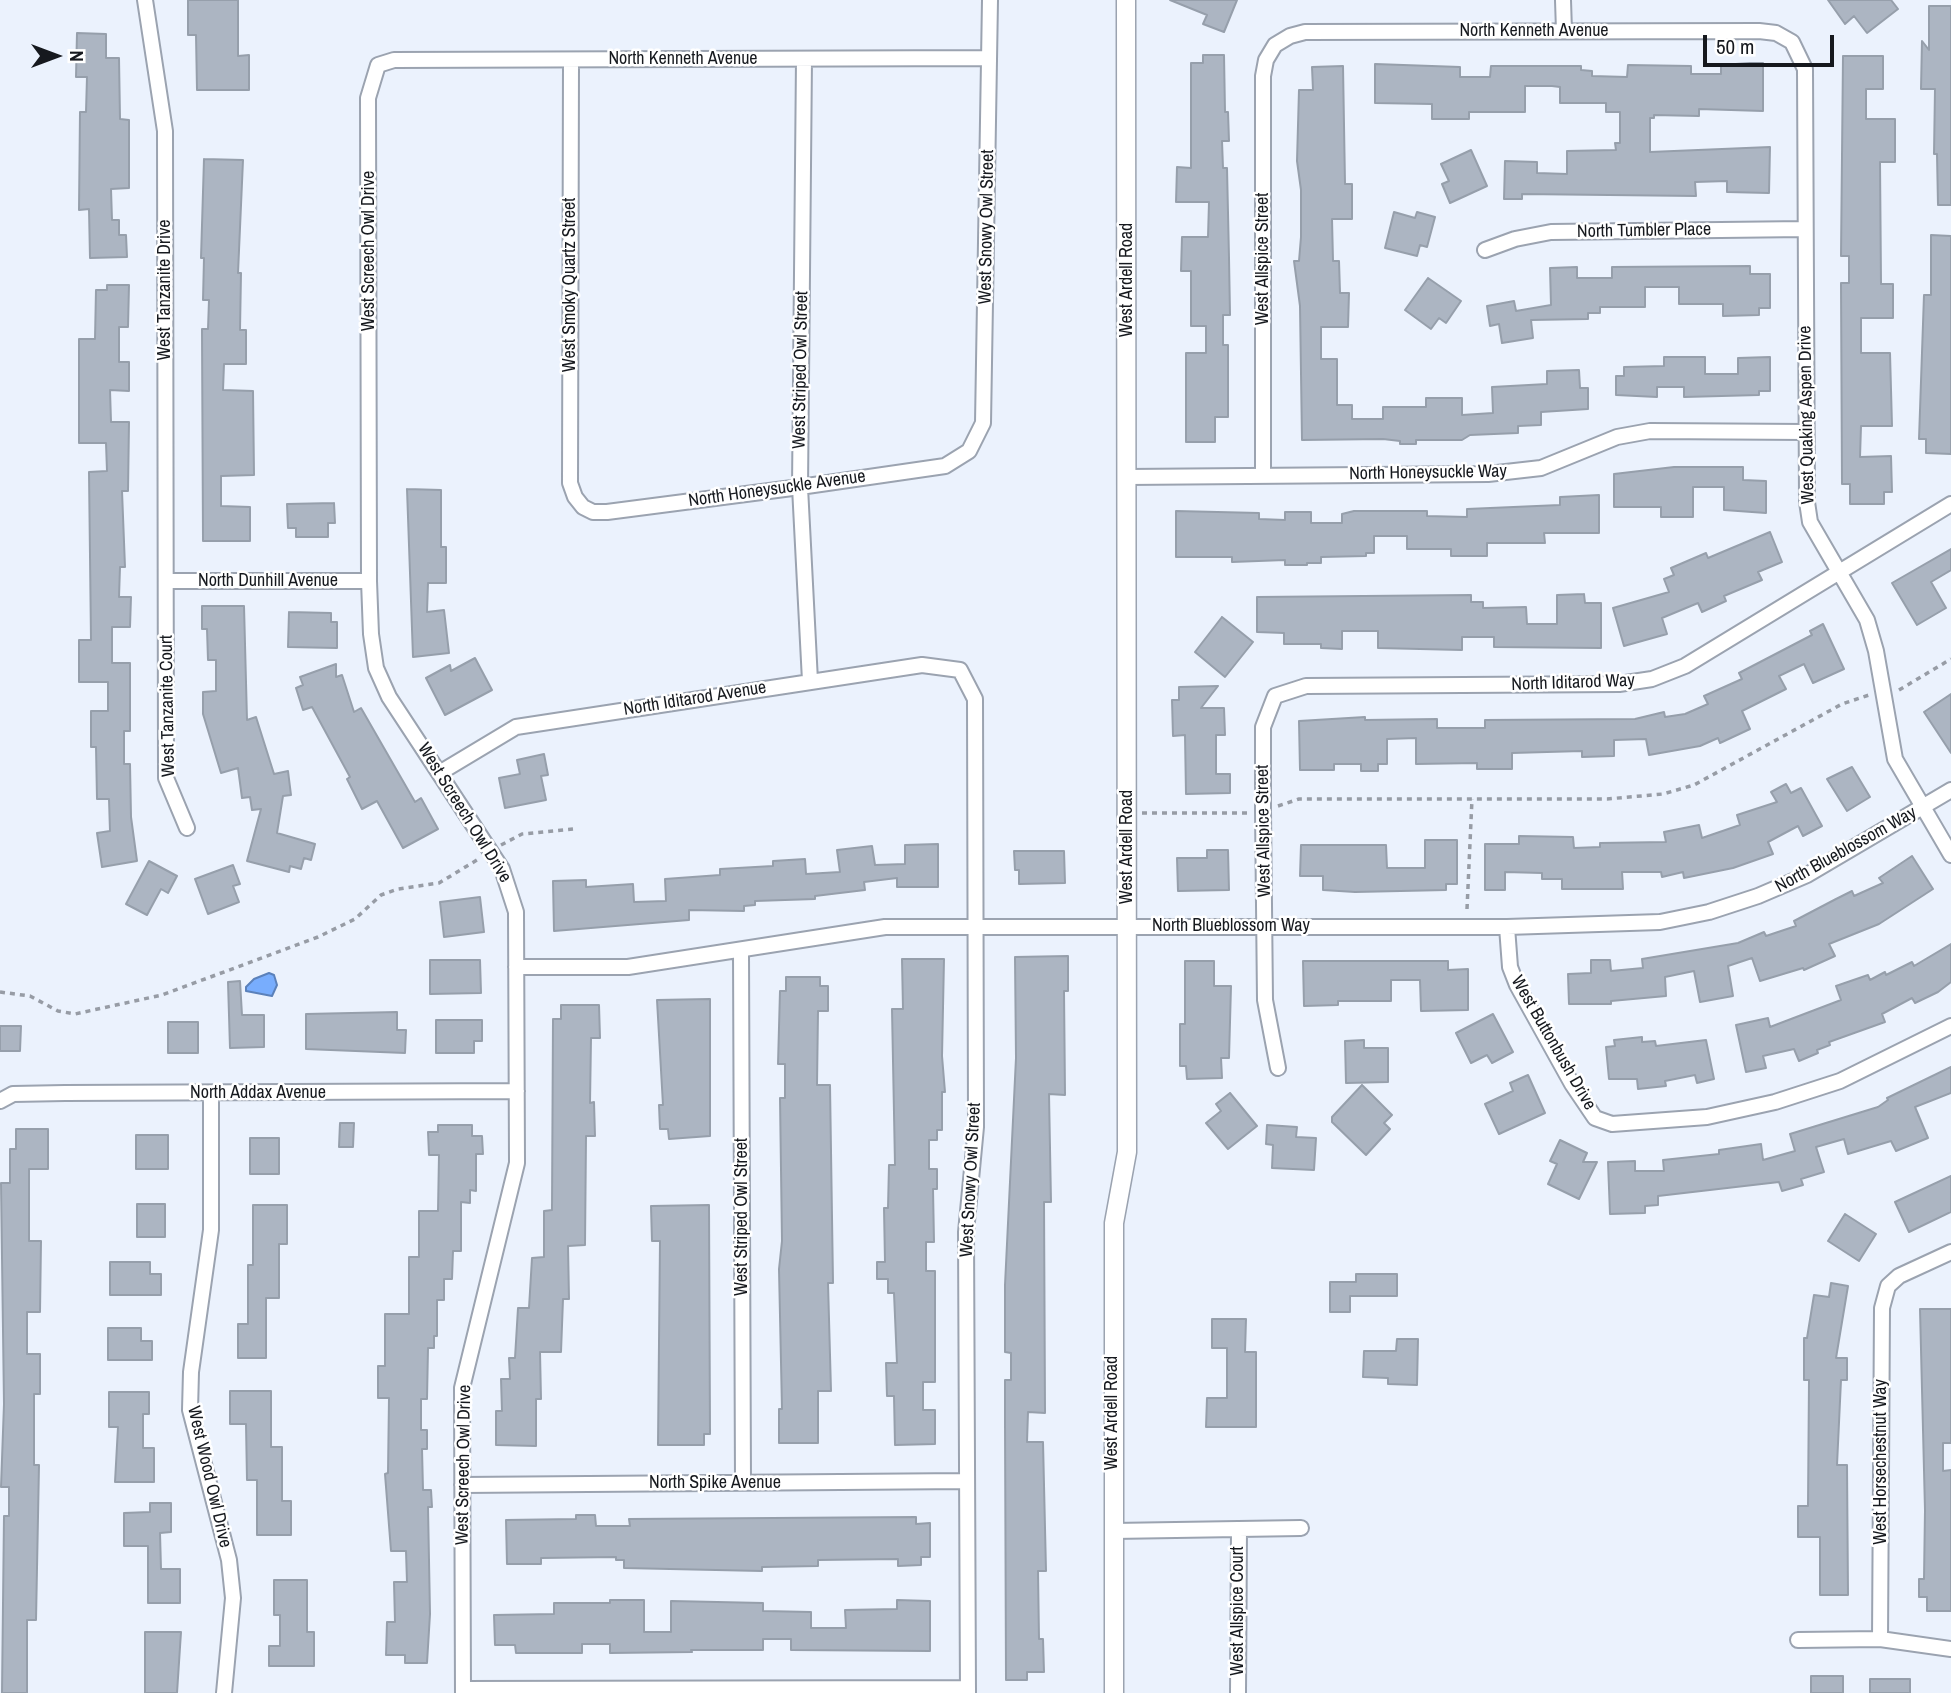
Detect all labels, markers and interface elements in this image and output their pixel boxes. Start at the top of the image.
street label: North Kenneth Avenue [1459,20,1609,42]
north arrow [21,21,91,91]
scale bar [1706,21,1837,65]
text: 50 m [1716,32,1754,61]
street label: North Kenneth Avenue [608,48,758,70]
text: N [64,50,90,62]
street label: West Snowy Owl Street [975,149,999,305]
street label: West Screech Owl Drive [358,171,380,331]
street label: West Allspice Street [1252,193,1274,325]
street label: West Smoky Quartz Street [559,198,581,372]
street label: West Tanzanite Drive [154,219,176,361]
street label: North Tumbler Place [1577,219,1711,243]
street label: West Ardell Road [1116,223,1138,337]
street label: West Striped Owl Street [789,291,813,449]
street label: West Quaking Aspen Drive [1795,326,1819,504]
street label: North Honeysuckle Way [1349,461,1507,485]
street label: North Honeysuckle Avenue [687,466,867,512]
street label: North Dunhill Avenue [198,570,338,592]
street label: West Tanzanite Court [156,635,180,777]
street label: North Iditarod Way [1511,670,1635,696]
street label: North Iditarod Avenue [622,677,768,721]
street label: West Screech Owl Drive [412,739,516,887]
street label: West Allspice Street [1252,765,1276,897]
street label: West Ardell Road [1116,790,1138,904]
street label: North Blueblossom Way [1772,802,1920,898]
street label: North Blueblossom Way [1152,915,1310,937]
street label: West Buttonbush Drive [1506,972,1600,1114]
street label: North Addax Avenue [190,1082,326,1104]
street label: West Snowy Owl Street [956,1102,986,1258]
street label: West Striped Owl Street [731,1138,753,1296]
street label: West Ardell Road [1101,1356,1123,1470]
street label: West Horsechestnut Way [1870,1379,1892,1545]
street label: West Screech Owl Drive [452,1385,476,1545]
street label: West Wood Owl Drive [182,1404,236,1550]
street label: North Spike Avenue [649,1472,781,1494]
street label: West Allspice Court [1227,1546,1249,1676]

